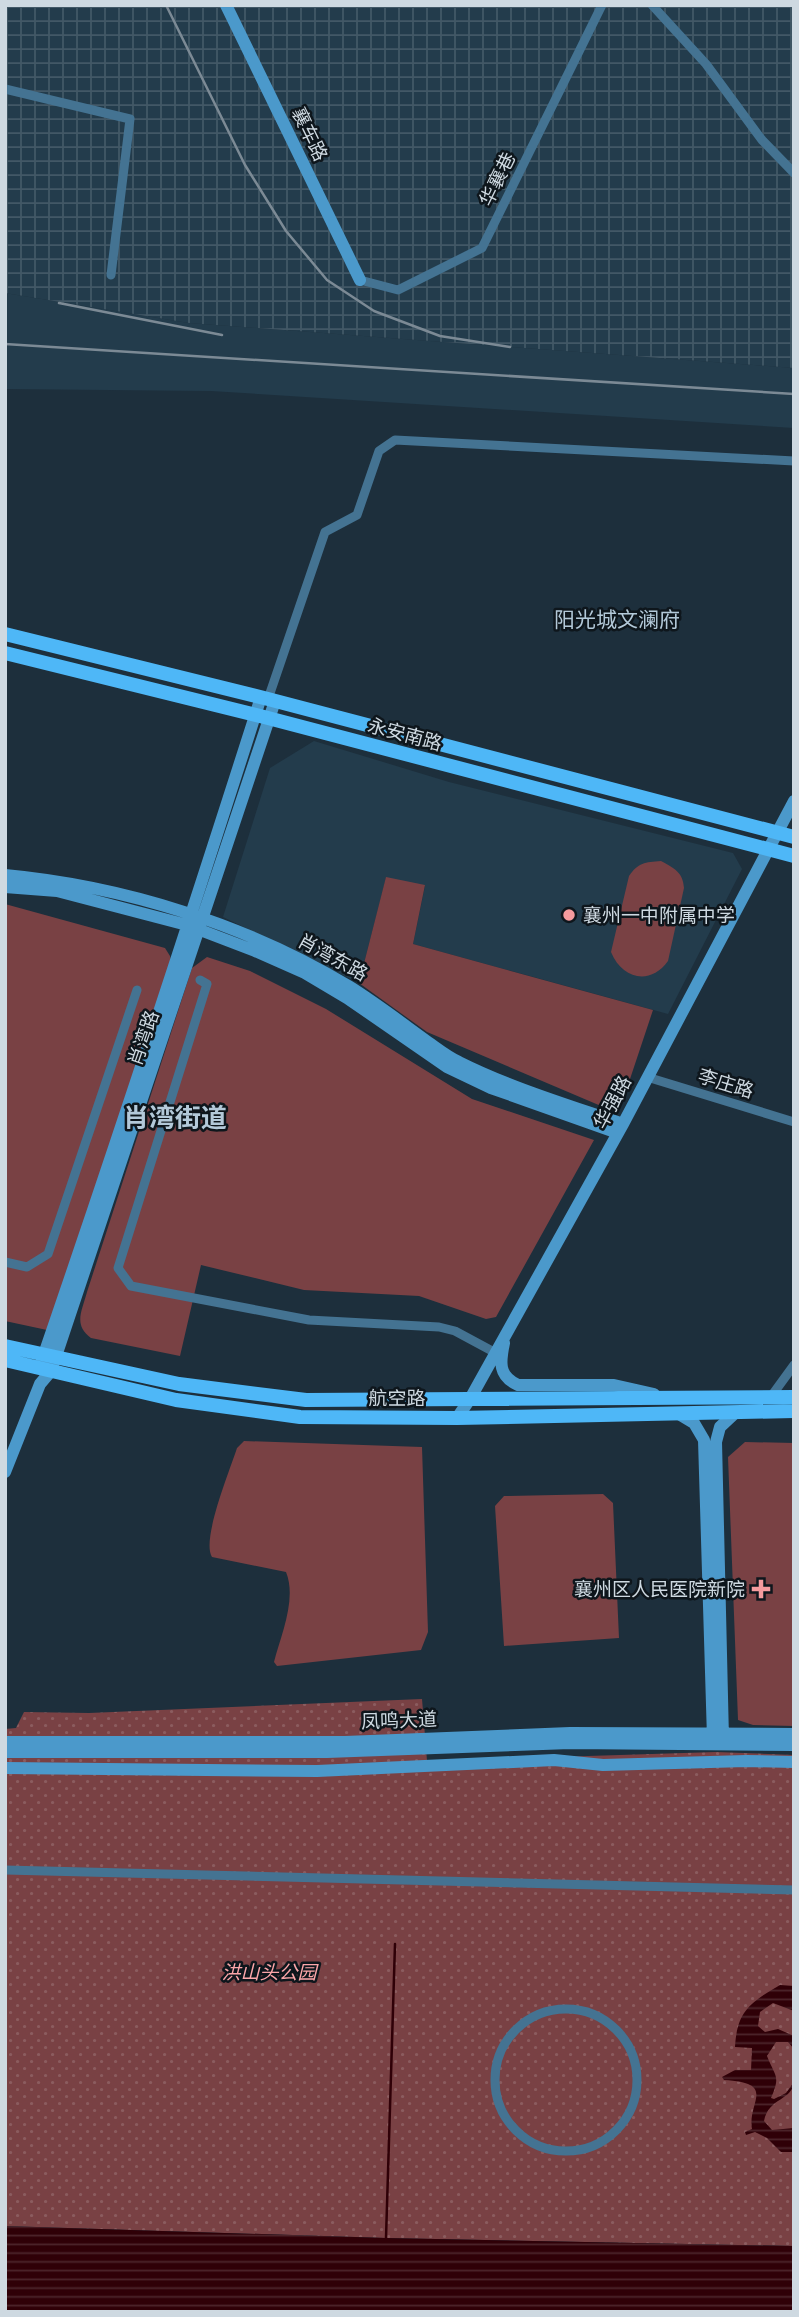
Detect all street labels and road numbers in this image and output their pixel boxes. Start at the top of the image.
street label: 襄车路 [287,102,335,165]
street label: 华襄巷 [472,147,520,210]
street label: 永安南路 [365,711,445,755]
street label: 肖湾东路 [294,926,373,986]
street label: 肖湾路 [120,1006,164,1069]
street label: 李庄路 [695,1061,757,1103]
street label: 华强路 [586,1070,636,1133]
street label: 航空路 [368,1384,426,1410]
street label: 凤鸣大道 [361,1705,437,1733]

